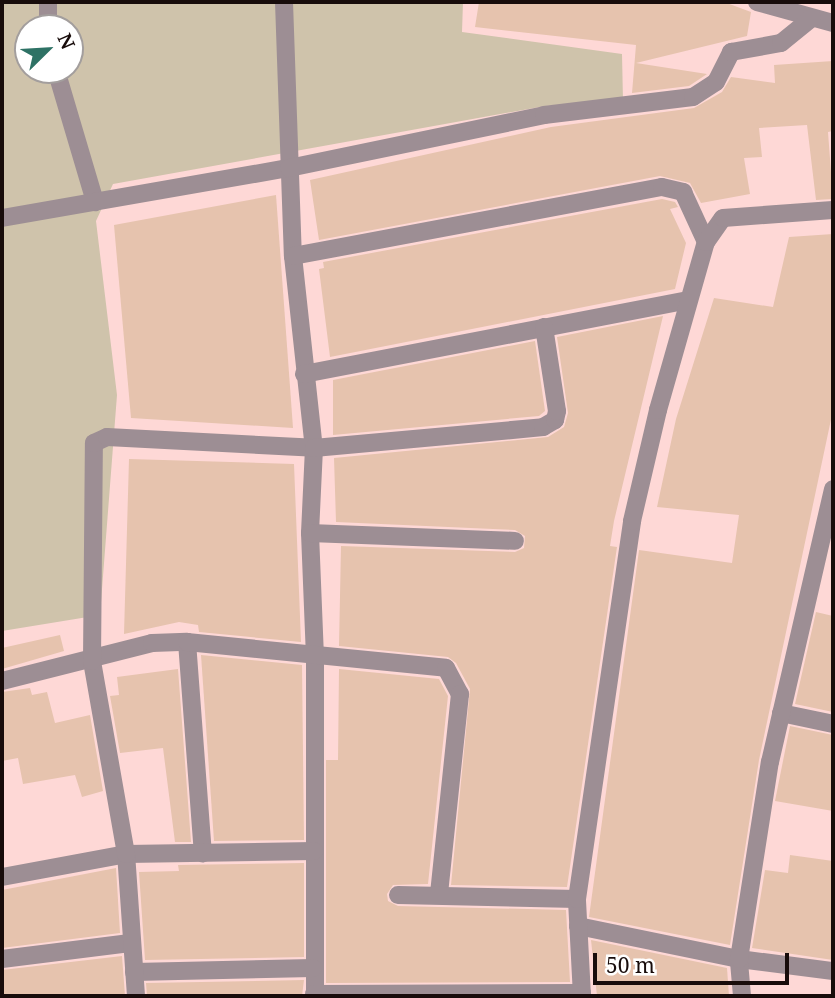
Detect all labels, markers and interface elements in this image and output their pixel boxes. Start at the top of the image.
north arrow [14,14,84,84]
text: N [51,29,81,53]
scale bar [597,939,793,983]
text: 50 m [606,951,655,979]

